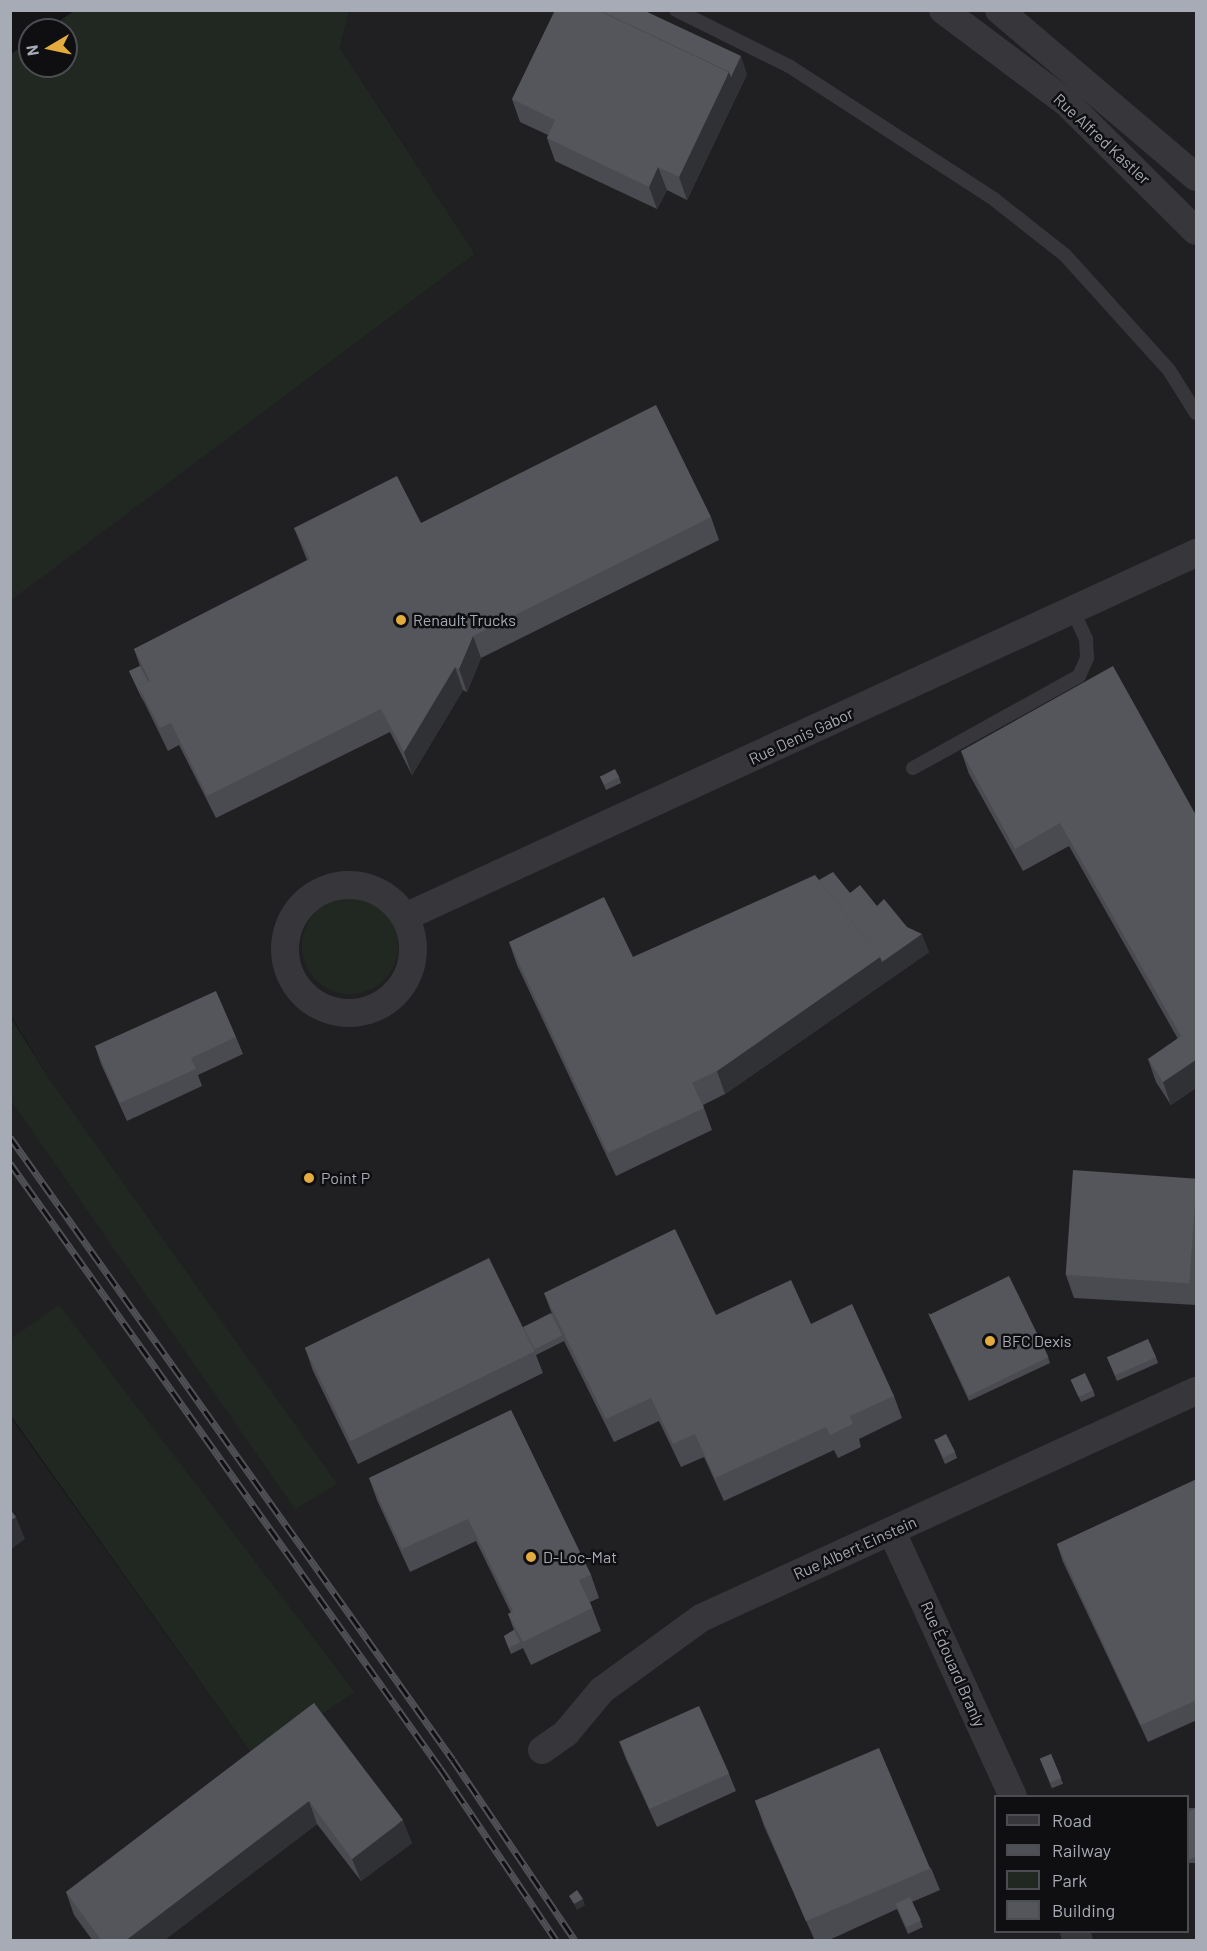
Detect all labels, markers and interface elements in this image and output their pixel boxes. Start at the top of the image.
north arrow [18,18,78,78]
text: N [21,44,42,57]
street label: Rue Alfred Kastler [1050,89,1154,189]
place label: Renault Trucks [413,610,516,630]
marker: Renault Trucks [394,613,408,627]
street label: Rue Denis Gabor [746,703,856,769]
place label: Point P [321,1168,370,1188]
marker: Point P [302,1171,316,1185]
place label: BFC Dexis [1002,1331,1072,1351]
marker: BFC Dexis [983,1334,997,1348]
street label: Rue Albert Einstein [791,1512,919,1584]
place label: D-Loc-Mat [543,1547,617,1567]
marker: D-Loc-Mat [524,1550,538,1564]
street label: Rue Édouard Branly [917,1598,989,1730]
legend [994,1795,1189,1933]
text: Road [1052,1809,1092,1831]
text: Railway [1052,1839,1111,1861]
text: Park [1052,1869,1087,1891]
text: Building [1052,1899,1115,1921]

